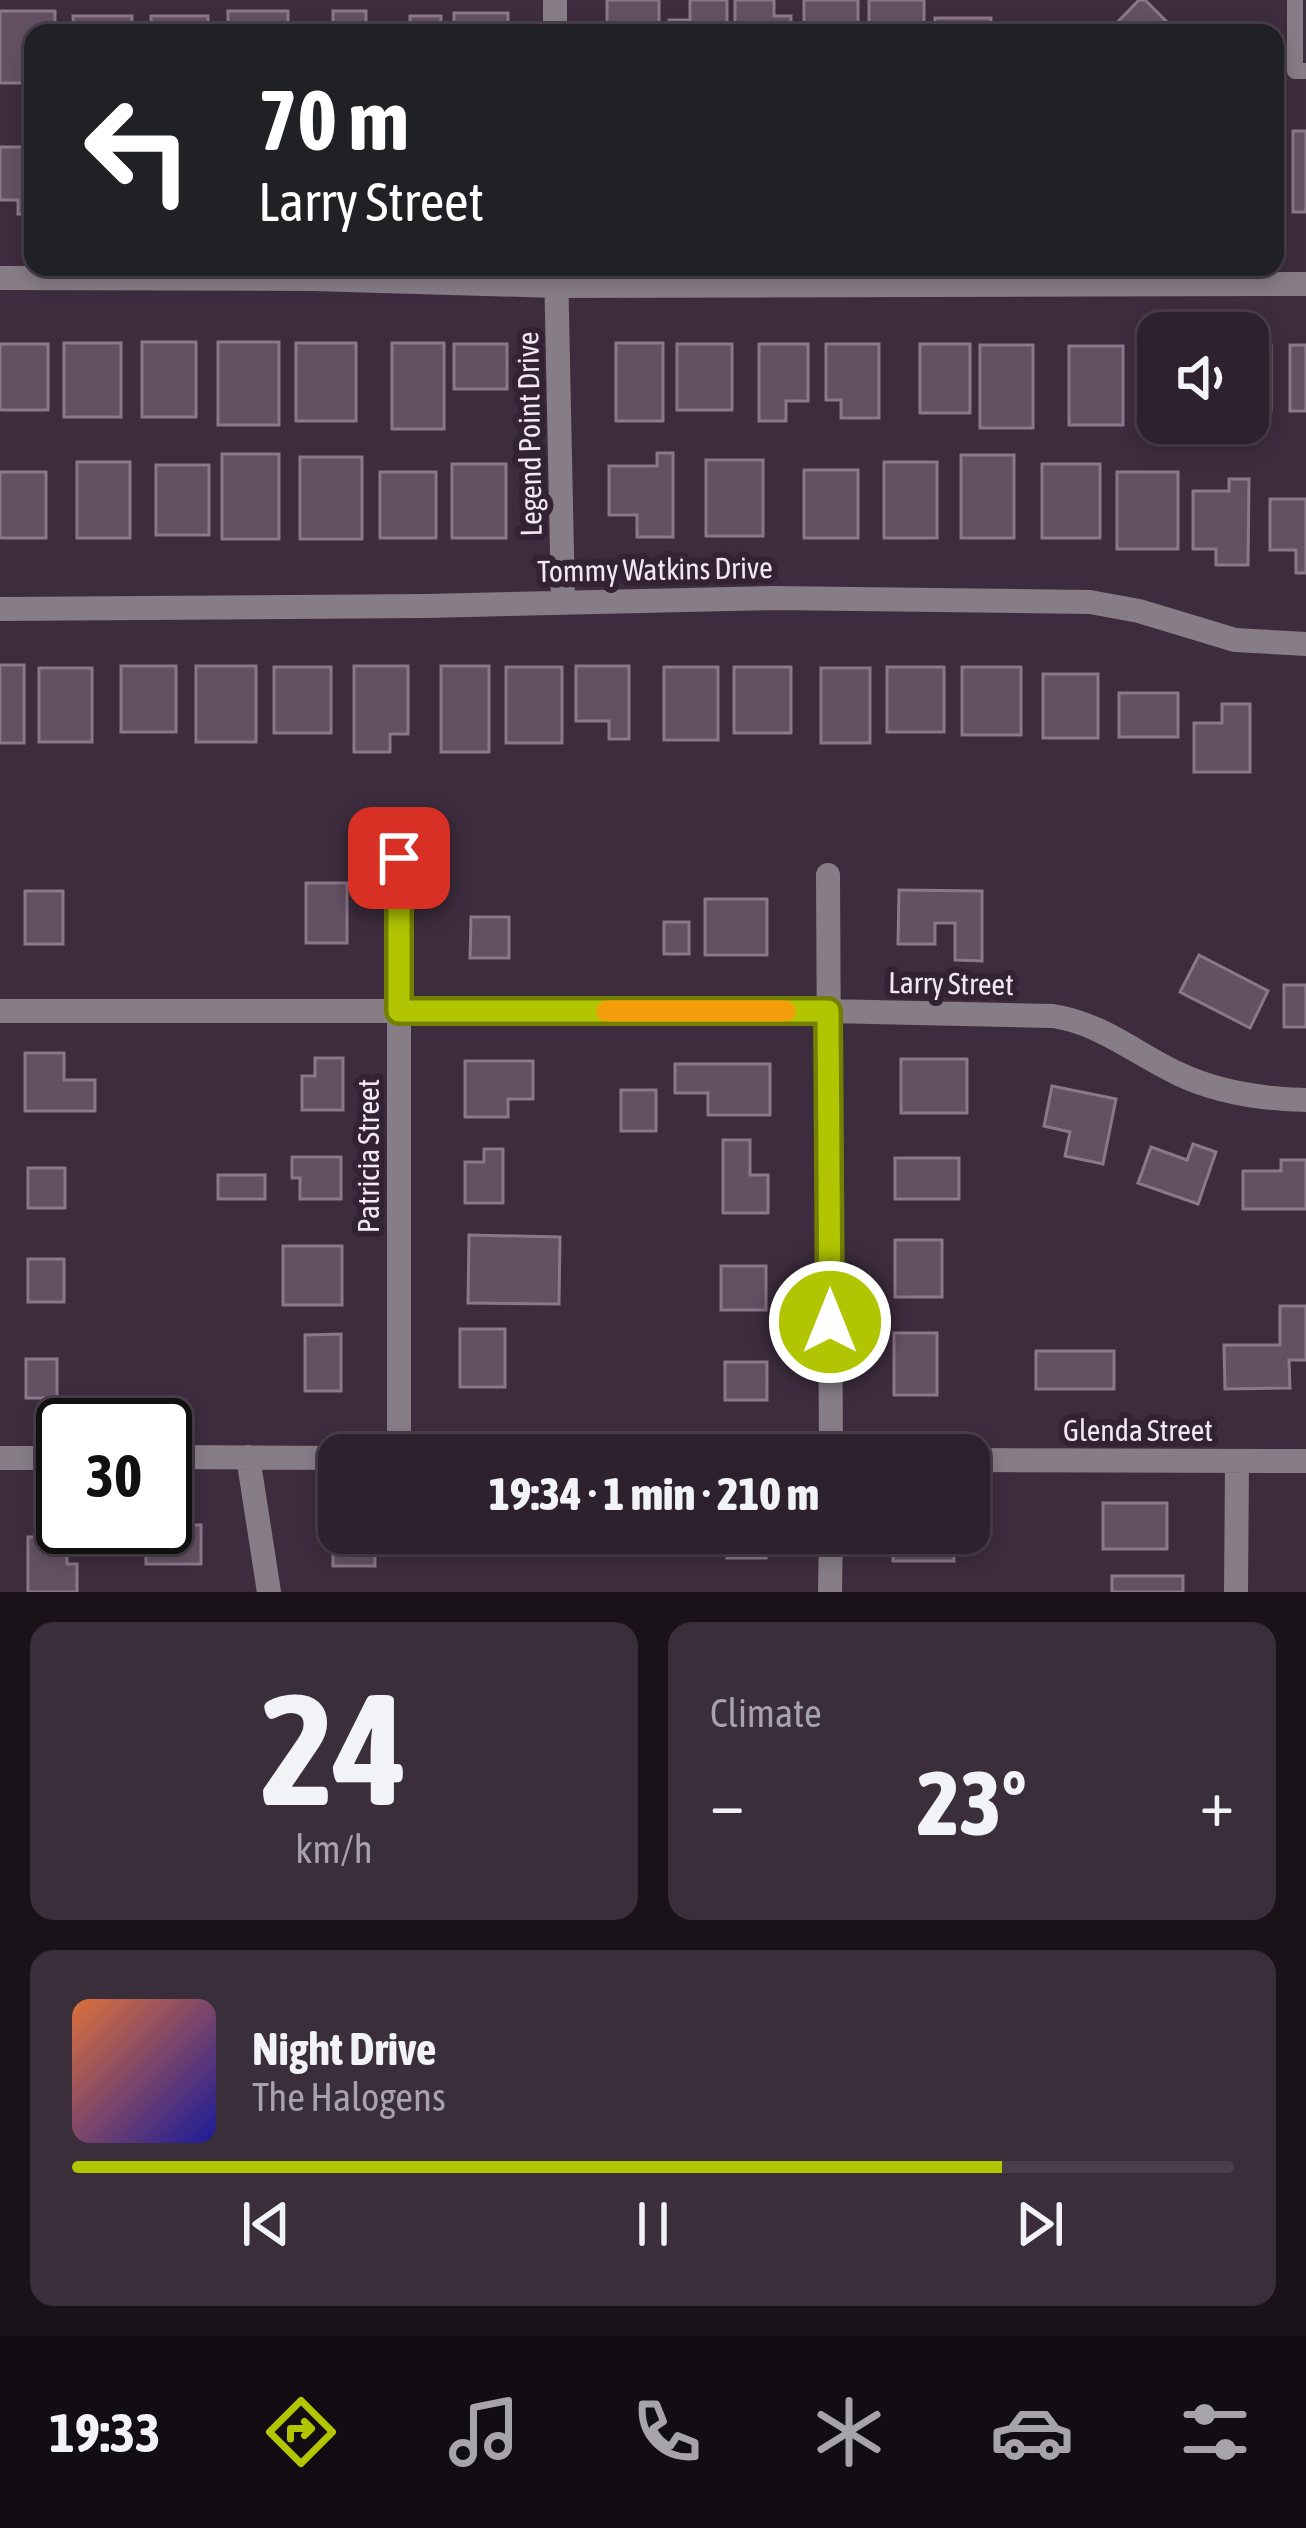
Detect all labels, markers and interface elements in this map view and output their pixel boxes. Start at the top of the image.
icon: left [60,72,216,228]
text: 70 m [258,72,409,168]
text: Larry Street [258,171,484,232]
map controls [1137,312,1269,444]
button: sound [1137,312,1269,444]
street label: Legend Point Drive [510,331,548,537]
street label: Tommy Watkins Drive [537,550,773,588]
pin [348,807,450,909]
icon: arrive [366,825,432,891]
street label: Larry Street [888,965,1014,1001]
street label: Patricia Street [351,1079,385,1233]
position arrow [767,1259,893,1385]
speed limit sign: 30 [36,1398,192,1554]
street label: Glenda Street [1063,1413,1213,1447]
text: 19:34 · 1 min · 210 m [489,1468,819,1520]
text: 24 [261,1659,407,1838]
text: Climate [710,1691,822,1735]
text: 23° [917,1751,1027,1854]
text: − [710,1764,744,1840]
text: + [1200,1764,1234,1840]
text: km/h [295,1827,373,1871]
text: Night Drive [252,2023,437,2075]
text: The Halogens [252,2075,446,2119]
icon: previous [233,2191,299,2257]
icon: pause [620,2191,686,2257]
icon: next [1007,2191,1073,2257]
icon: directions [259,2390,343,2474]
icon: music [442,2390,526,2474]
icon: phone [625,2390,709,2474]
icon: climate [807,2390,891,2474]
icon: car [990,2390,1074,2474]
icon: filters [1173,2390,1257,2474]
text: 19:33 [49,2402,160,2463]

